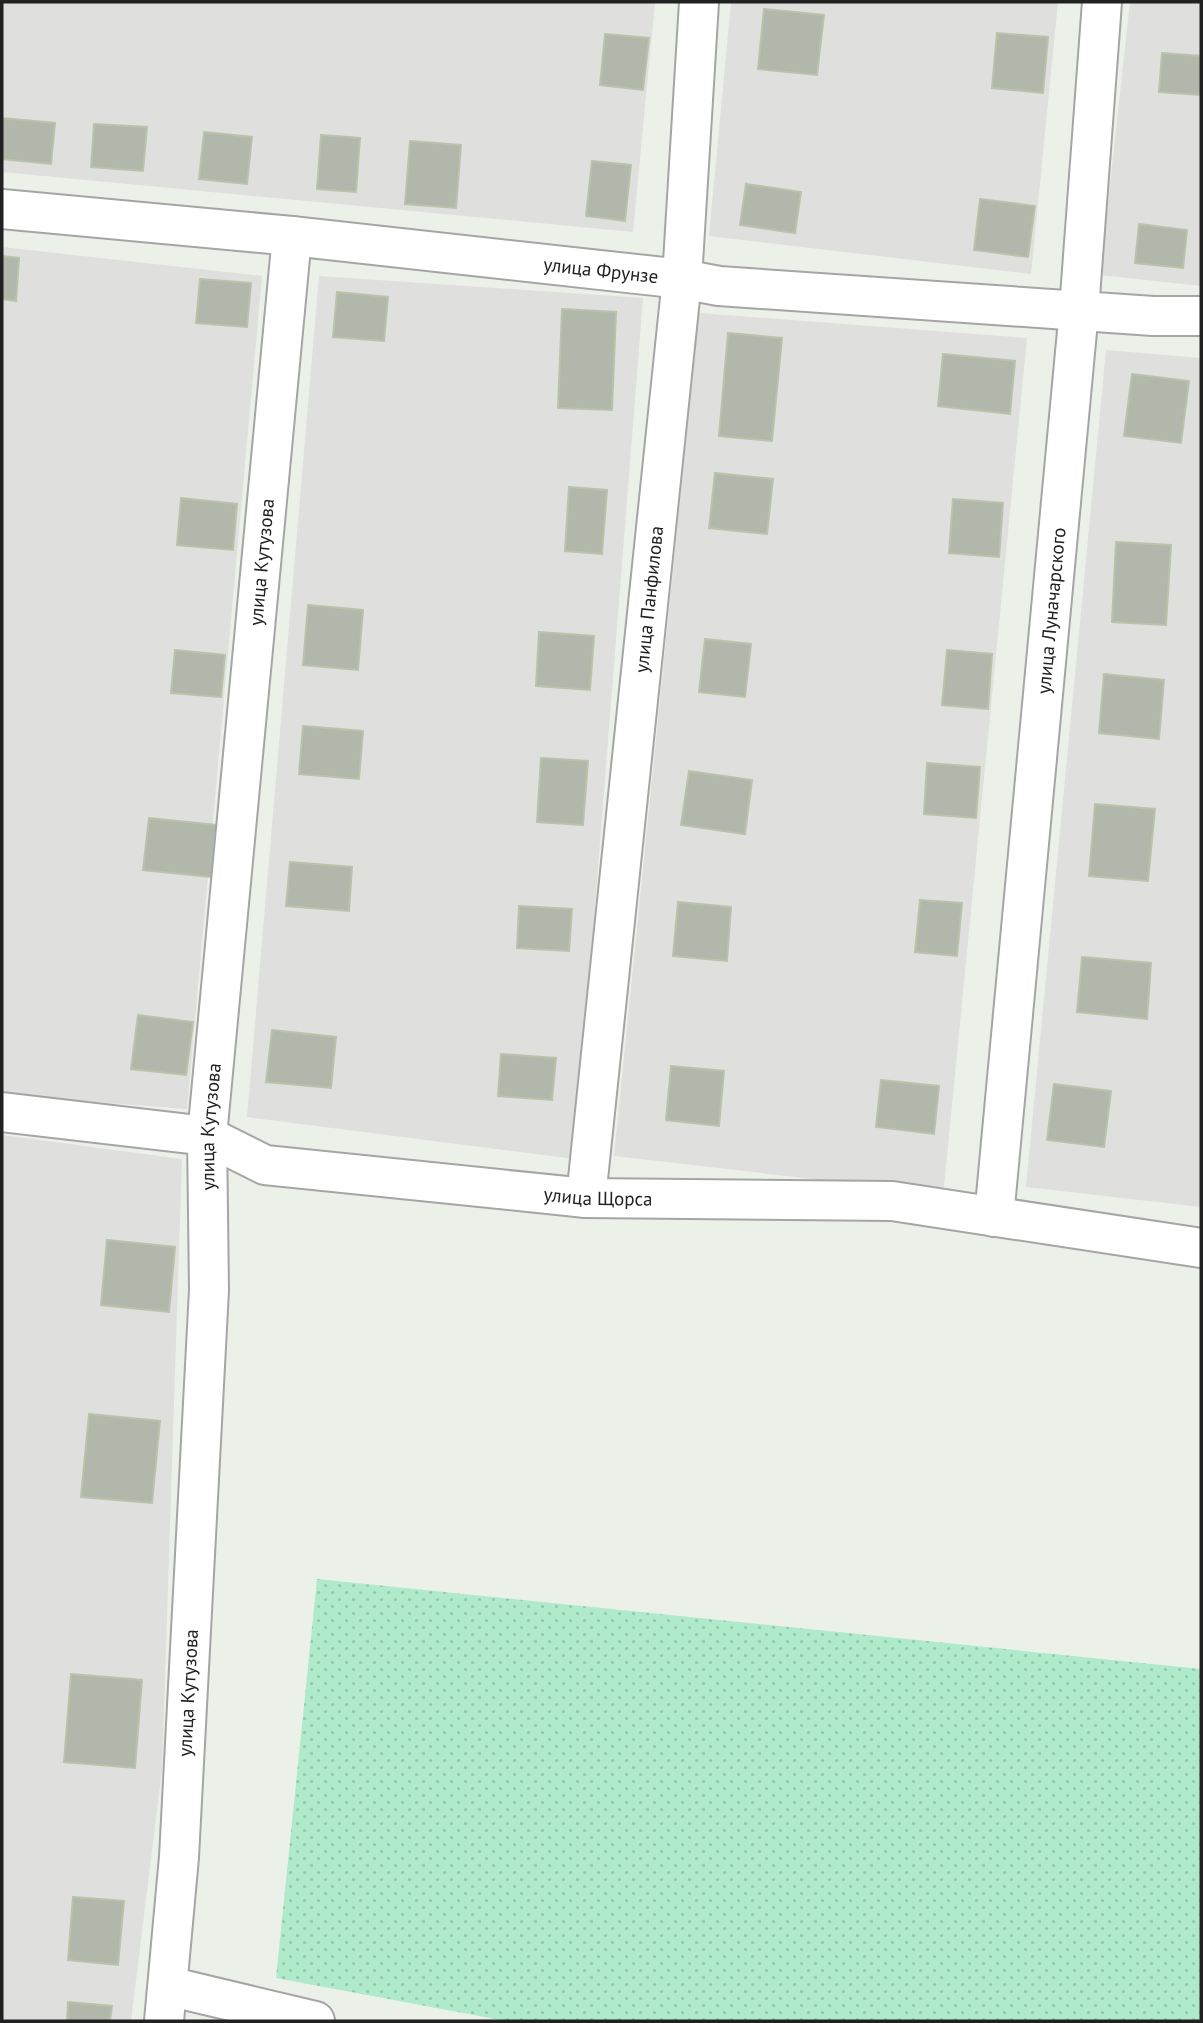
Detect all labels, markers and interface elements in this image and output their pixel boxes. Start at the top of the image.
street label: улица Фрунзе [542,252,660,288]
street label: улица Кутузова [243,497,279,627]
street label: улица Панфилова [629,525,668,674]
street label: улица Луначарского [1031,526,1071,695]
street label: улица Кутузова [195,1062,226,1191]
street label: улица Щорса [543,1182,653,1211]
street label: улица Кутузова [172,1628,203,1757]

